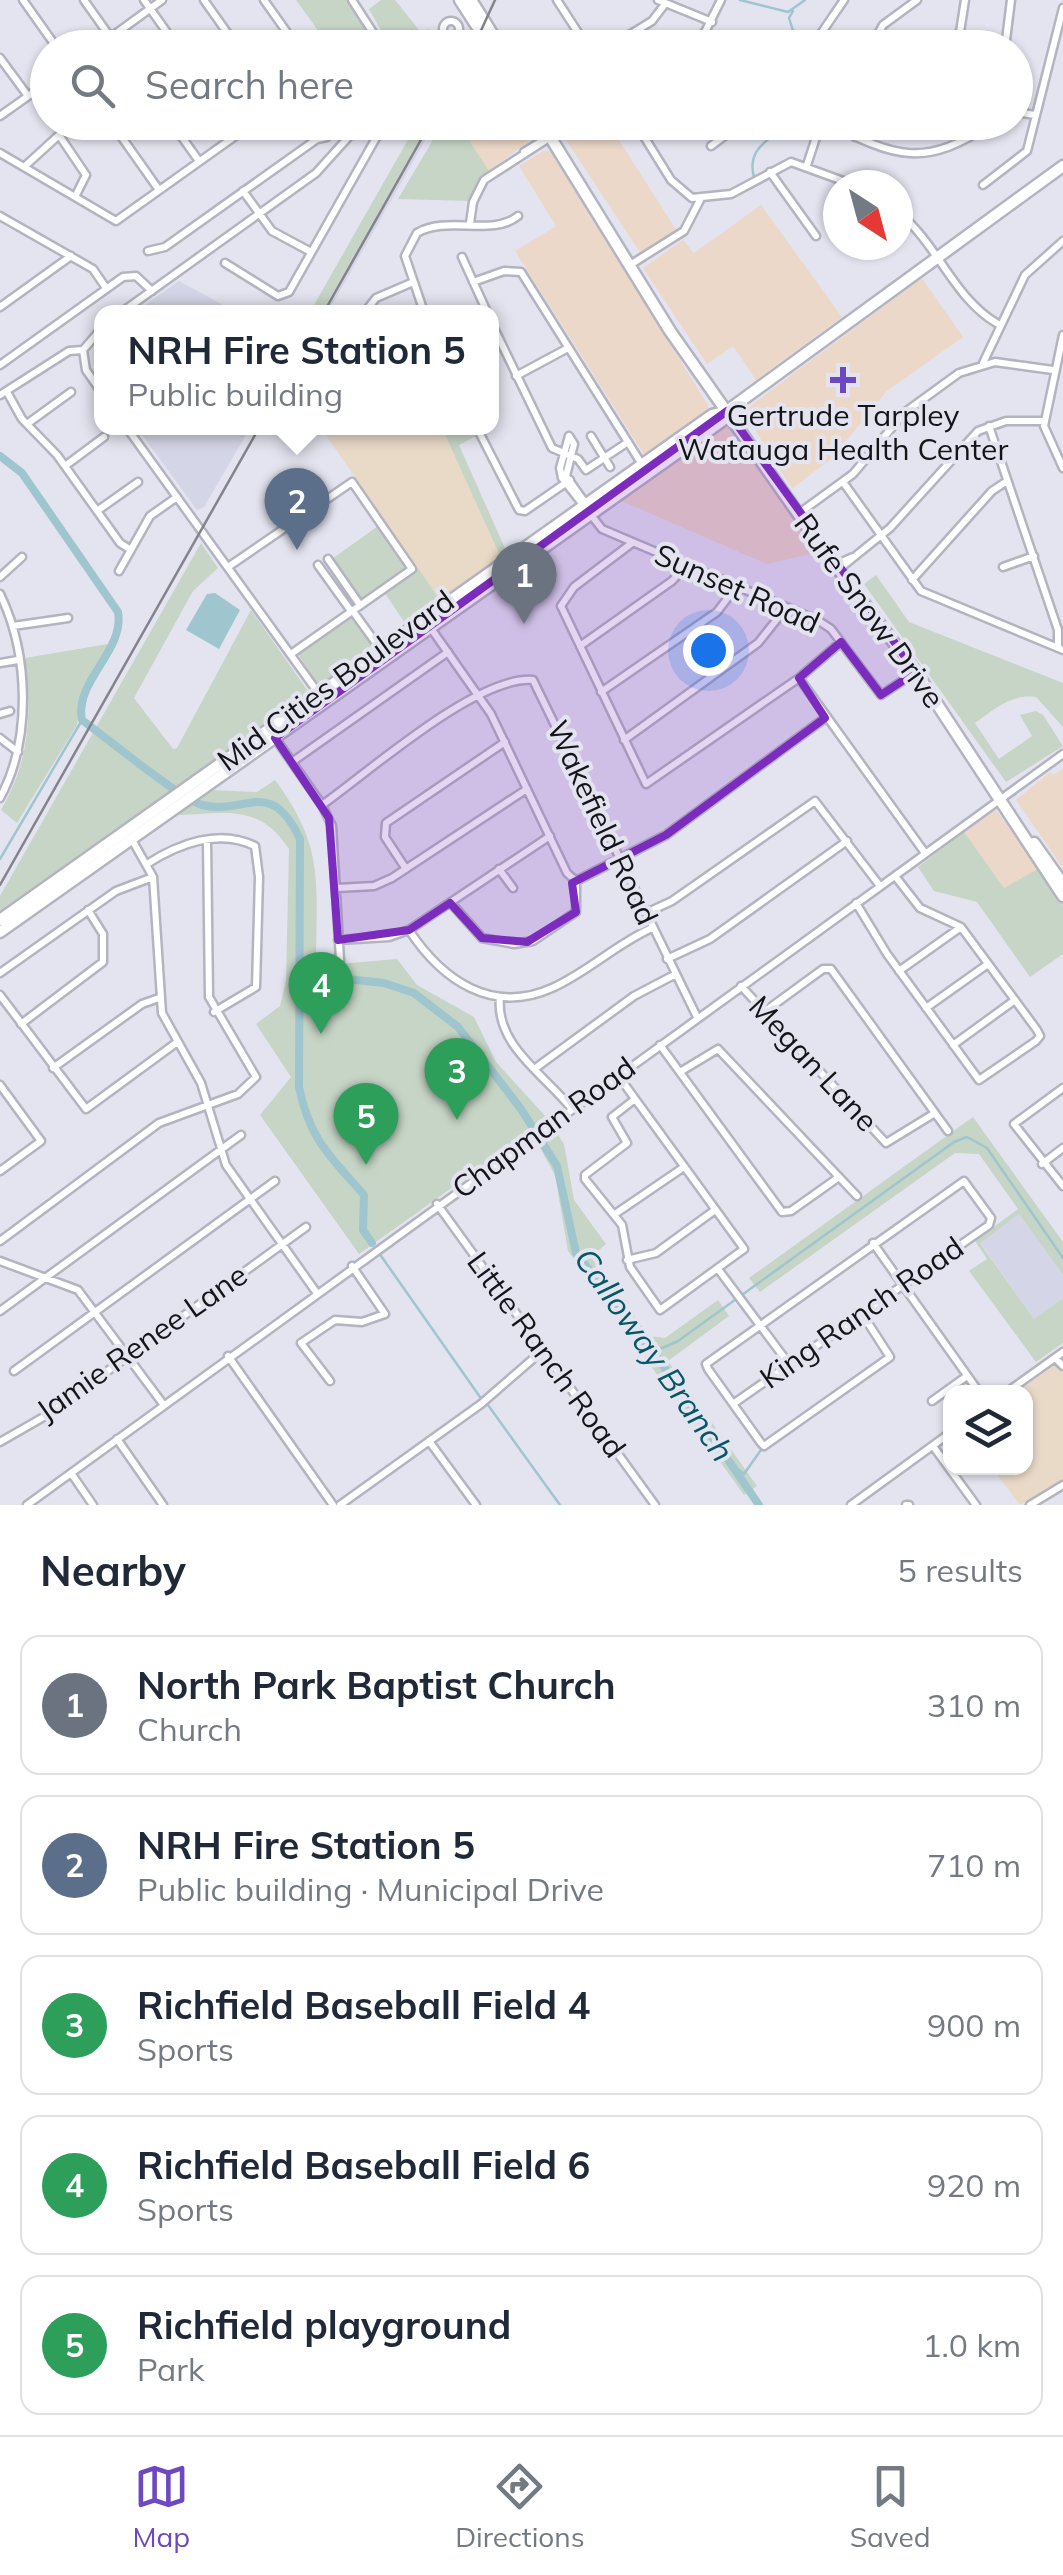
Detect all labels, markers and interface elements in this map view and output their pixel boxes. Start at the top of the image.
search box [30,30,1033,140]
icon: search [65,58,120,113]
text: Search here [145,61,354,109]
north arrow [823,170,913,260]
popup [94,305,499,435]
text: NRH Fire Station 5 [128,326,465,374]
marker: Gertrude Tarpley Watauga Health Center [830,367,856,393]
text: Public building [128,374,343,414]
place label: Gertrude Tarpley Watauga Health Center [678,396,1008,468]
pin: 2 [264,468,330,550]
street label: Rufe Snow Drive [786,506,953,715]
street label: Sunset Road [649,535,826,641]
pin: 1 [492,542,556,624]
street label: Mid Cities Boulevard [210,582,461,779]
your location [683,625,734,676]
street label: Wakefield Road [539,714,667,931]
pin: 4 [288,952,354,1034]
street label: Megan Lane [741,988,886,1139]
pin: 3 [424,1038,490,1120]
street label: Chapman Road [444,1048,643,1206]
pin: 5 [334,1082,398,1165]
street label: King Ranch Road [752,1228,971,1397]
water label: Calloway Branch [566,1240,743,1469]
street label: Little Ranch Road [459,1244,634,1465]
street label: Jamie Renee Lane [29,1255,254,1429]
map controls [943,1385,1033,1475]
button: layers [943,1385,1033,1475]
text: Nearby [40,1544,186,1597]
text: 5 results [898,1550,1023,1590]
text: North Park Baptist Church [137,1661,616,1709]
text: 1 [65,1685,84,1725]
text: 310 m [927,1685,1021,1725]
text: Church [137,1709,242,1749]
text: NRH Fire Station 5 [137,1821,475,1869]
text: 2 [65,1845,84,1885]
text: 710 m [927,1845,1021,1885]
text: Public building · Municipal Drive [137,1869,604,1909]
text: Richfield Baseball Field 4 [137,1981,590,2029]
text: 3 [65,2005,84,2045]
text: 900 m [927,2005,1021,2045]
text: Sports [137,2029,234,2069]
text: Richfield Baseball Field 6 [137,2141,590,2189]
text: 4 [65,2165,84,2205]
text: 920 m [927,2165,1021,2205]
text: Sports [137,2189,234,2229]
text: Richfield playground [137,2301,511,2349]
text: 5 [65,2325,84,2365]
text: 1.0 km [922,2325,1021,2365]
text: Park [137,2349,204,2389]
tab: Map [133,2459,190,2554]
tab: Directions [455,2459,585,2554]
tab: Saved [850,2459,930,2554]

